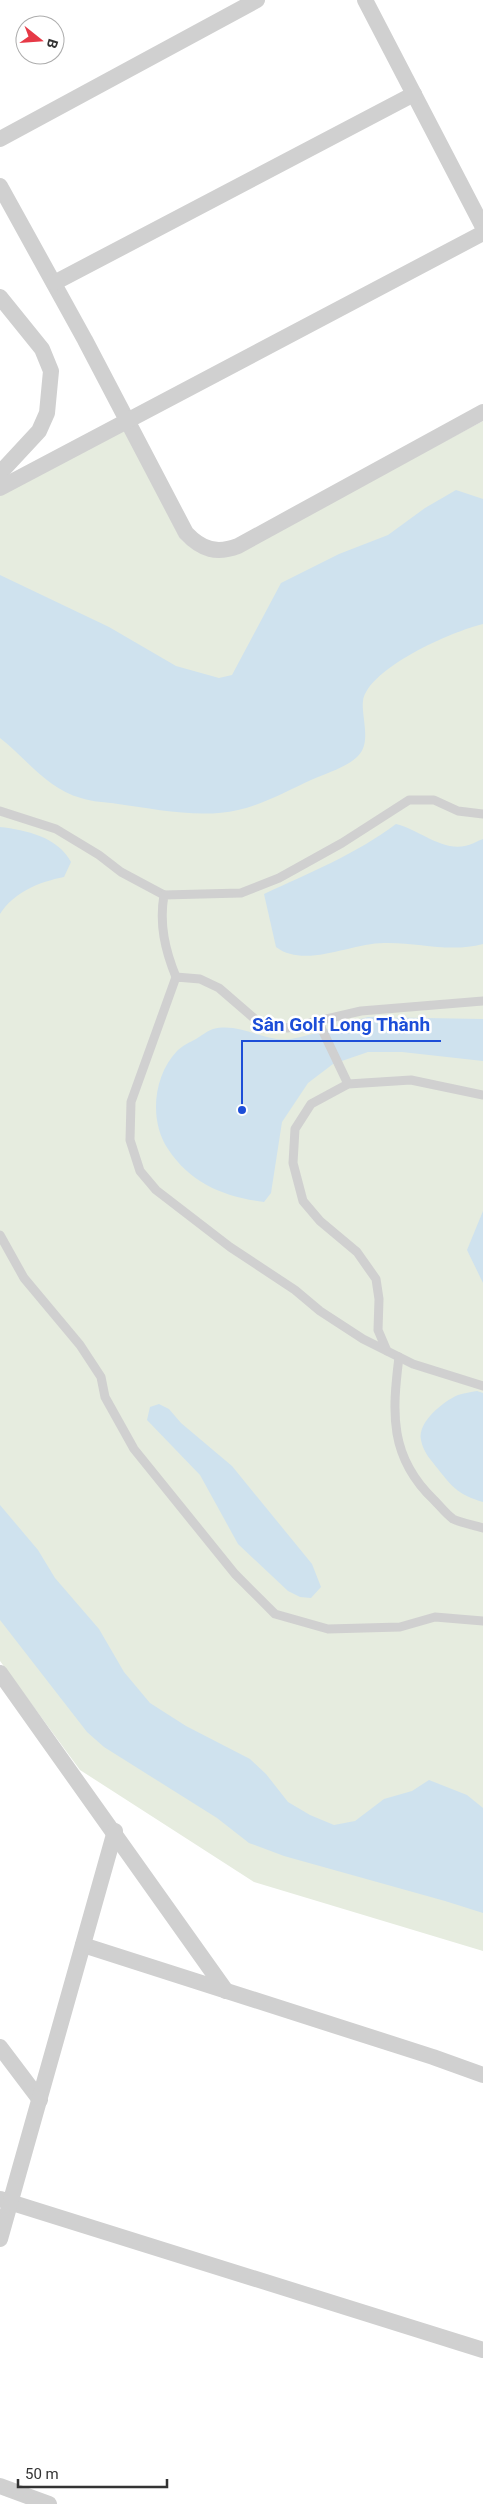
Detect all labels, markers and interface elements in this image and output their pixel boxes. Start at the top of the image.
north arrow [15,15,65,65]
text: B [43,37,61,50]
callout: Sân Golf Long Thành [242,1007,441,1041]
text: Sân Golf Long Thành [252,1013,430,1036]
scale bar [18,2456,166,2488]
text: 50 m [25,2465,59,2483]

